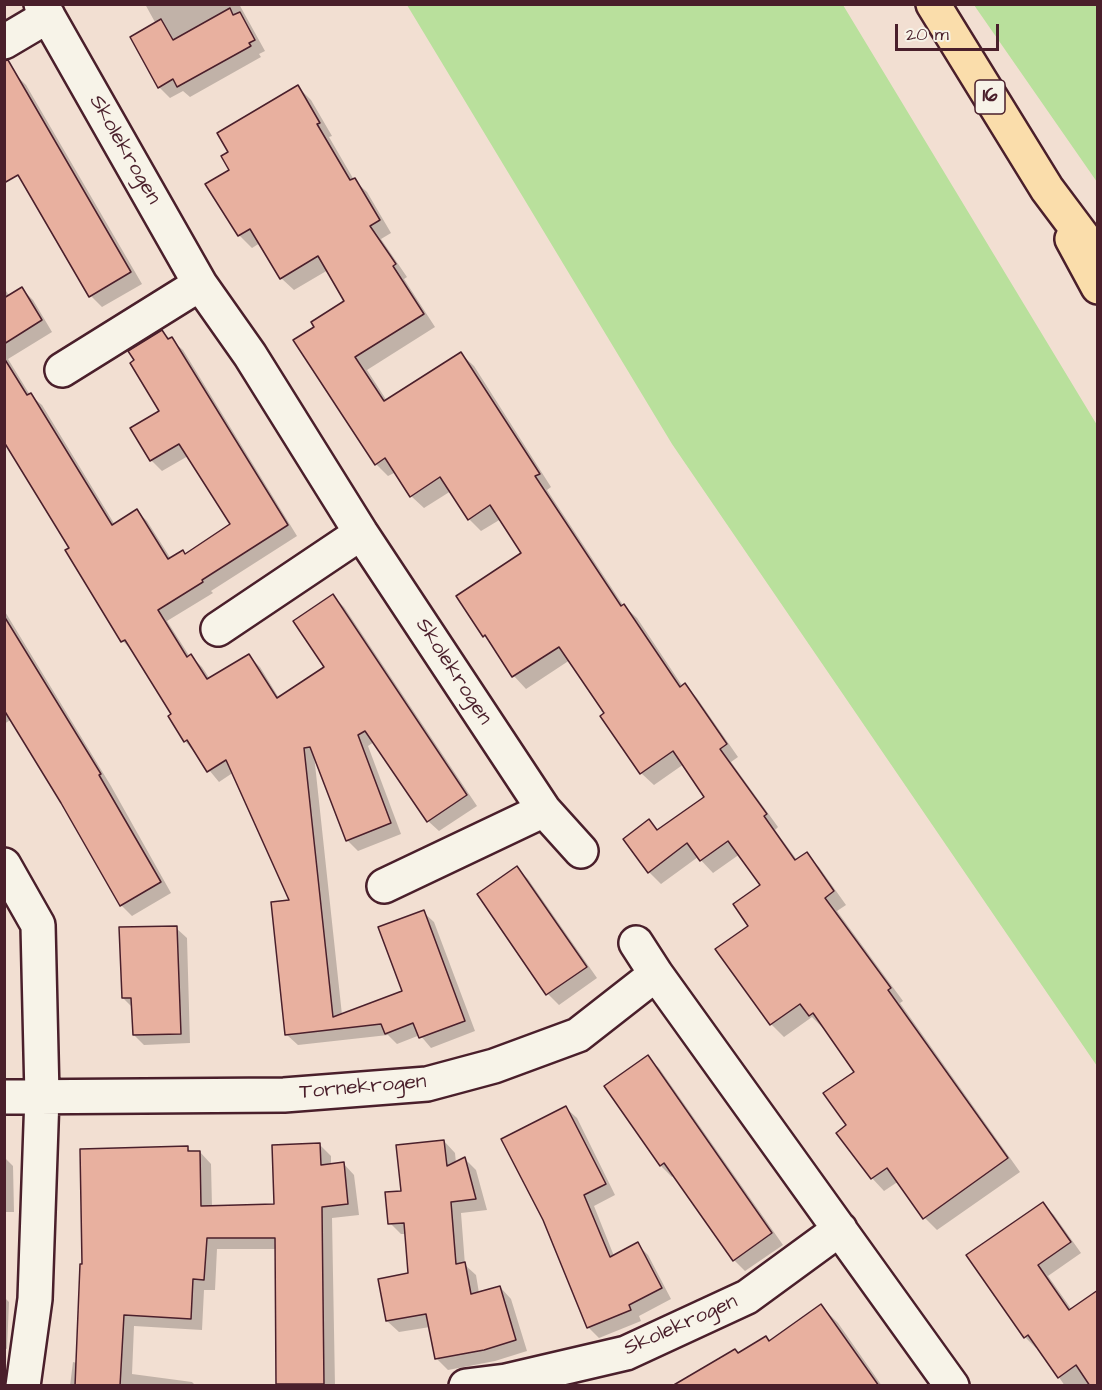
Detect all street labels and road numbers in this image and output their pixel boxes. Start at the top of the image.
road number: 16 [975,80,1005,114]
street label: Skolekrogen [83,91,165,209]
street label: Skolekrogen [409,614,497,730]
street label: Tornekrogen [298,1070,428,1106]
street label: Skolekrogen [620,1290,742,1362]

